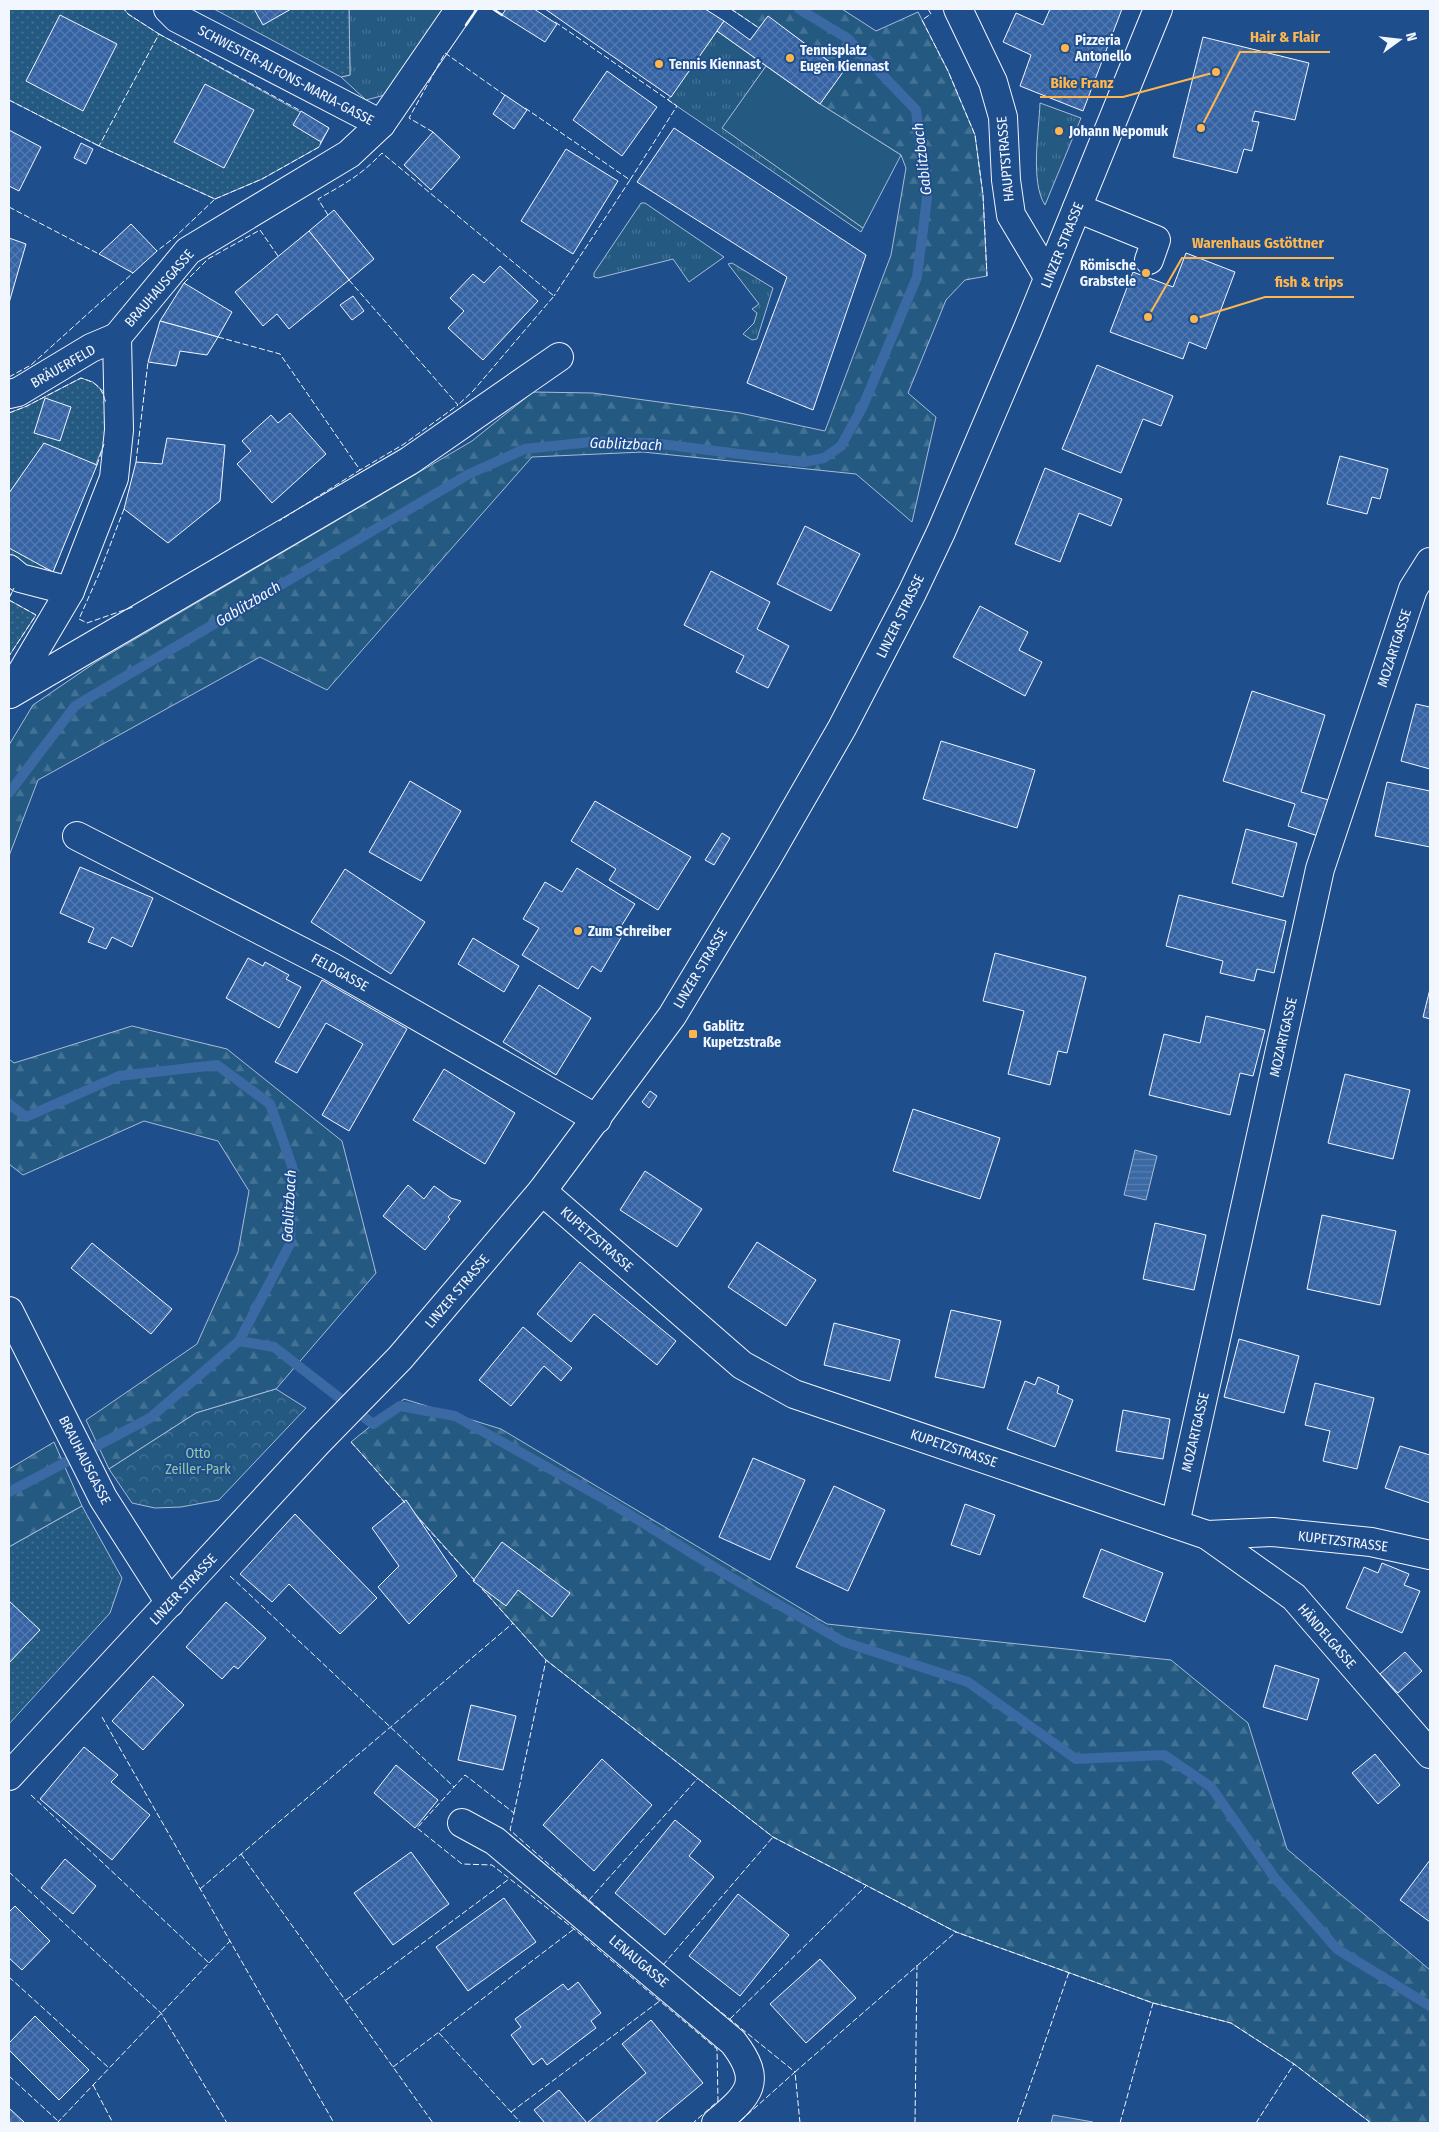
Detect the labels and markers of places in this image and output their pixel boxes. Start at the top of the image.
callout: Hair & Flair [1240,22,1330,52]
place label: Pizzeria Antonello [1074,32,1132,65]
place label: Tennisplatz Eugen Kiennast [800,42,890,75]
marker: Pizzeria Antonello [1059,42,1071,54]
marker: Tennisplatz Eugen Kiennast [784,52,796,64]
place label: Tennis Kiennast [669,56,762,73]
marker: Tennis Kiennast [653,58,665,70]
callout: Bike Franz [1040,67,1123,97]
place label: Johann Nepomuk [1068,123,1169,140]
marker: Johann Nepomuk [1053,125,1065,137]
callout: Warenhaus Gstöttner [1182,228,1334,258]
place label: Römische Grabstele [1080,257,1136,290]
marker: Römische Grabstele [1140,267,1152,279]
callout: fish & trips [1265,267,1354,297]
place label: Zum Schreiber [588,923,672,940]
marker: Zum Schreiber [572,925,584,937]
place label: Gablitz Kupetzstraße [703,1018,781,1051]
marker: Gablitz Kupetzstraße [687,1028,699,1040]

